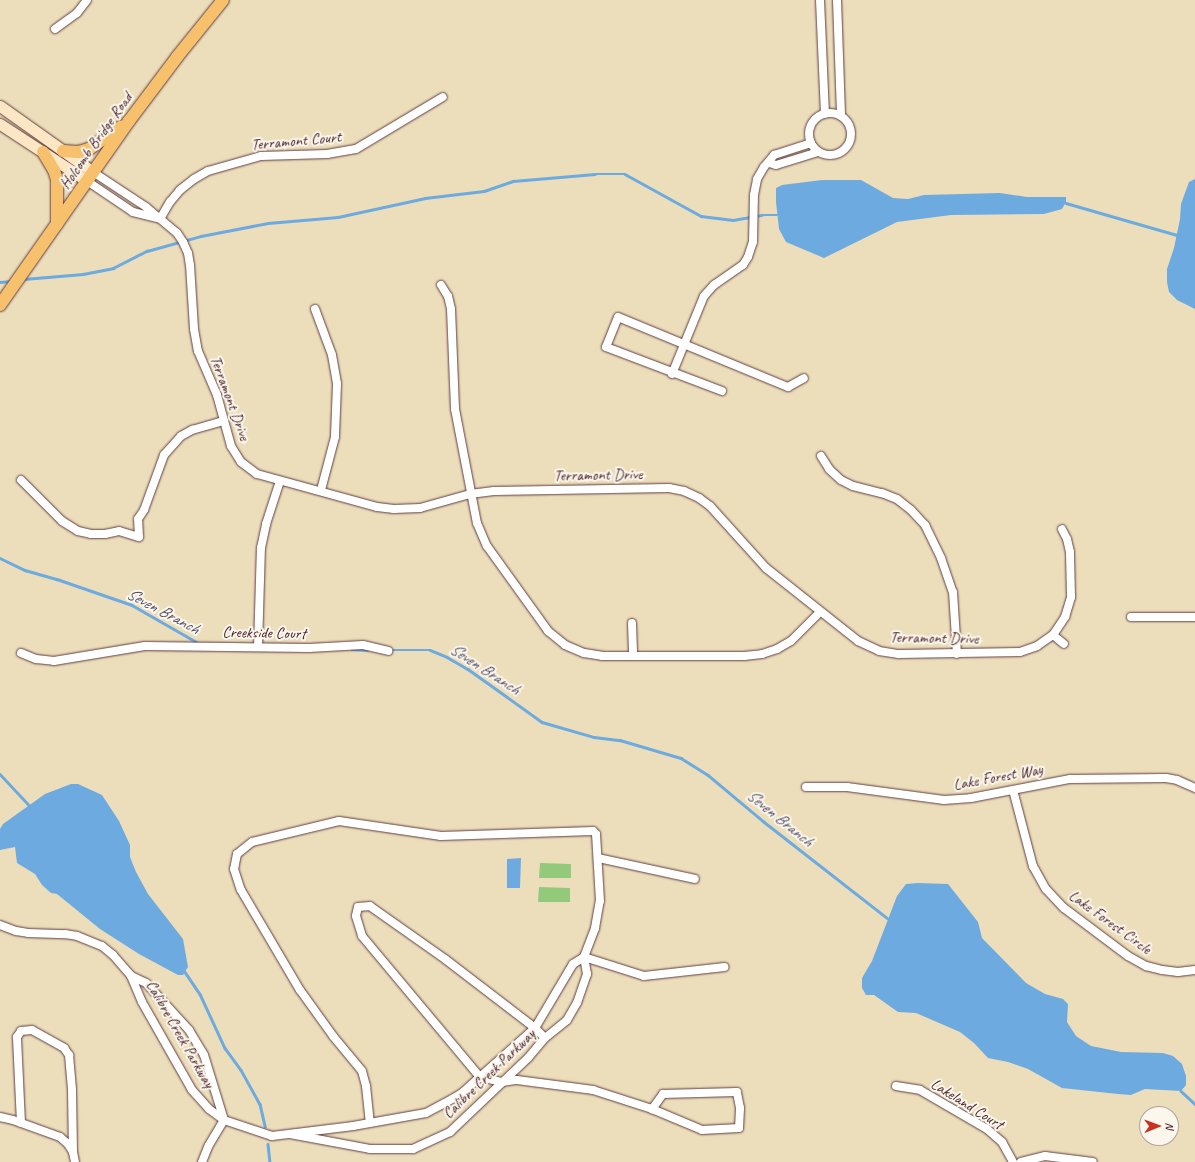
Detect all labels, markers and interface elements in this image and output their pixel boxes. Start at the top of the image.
street label: Holcomb Bridge Road [56,89,136,193]
street label: Terramont Court [250,128,342,154]
street label: Terramont Drive [206,353,254,443]
street label: Terramont Drive [553,465,643,485]
water label: Seven Branch [123,583,203,639]
street label: Creekside Court [222,623,306,643]
street label: Terramont Drive [889,628,979,648]
water label: Seven Branch [446,639,524,699]
street label: Lake Forest Way [952,760,1044,794]
water label: Seven Branch [742,785,818,851]
street label: Lake Forest Circle [1065,886,1155,958]
street label: Calibre Creek Parkway [141,977,219,1091]
street label: Calibre Creek Parkway [439,1025,539,1123]
street label: Lakeland Court [927,1074,1007,1134]
north arrow [1139,1106,1179,1146]
text: N [1163,1122,1177,1129]

